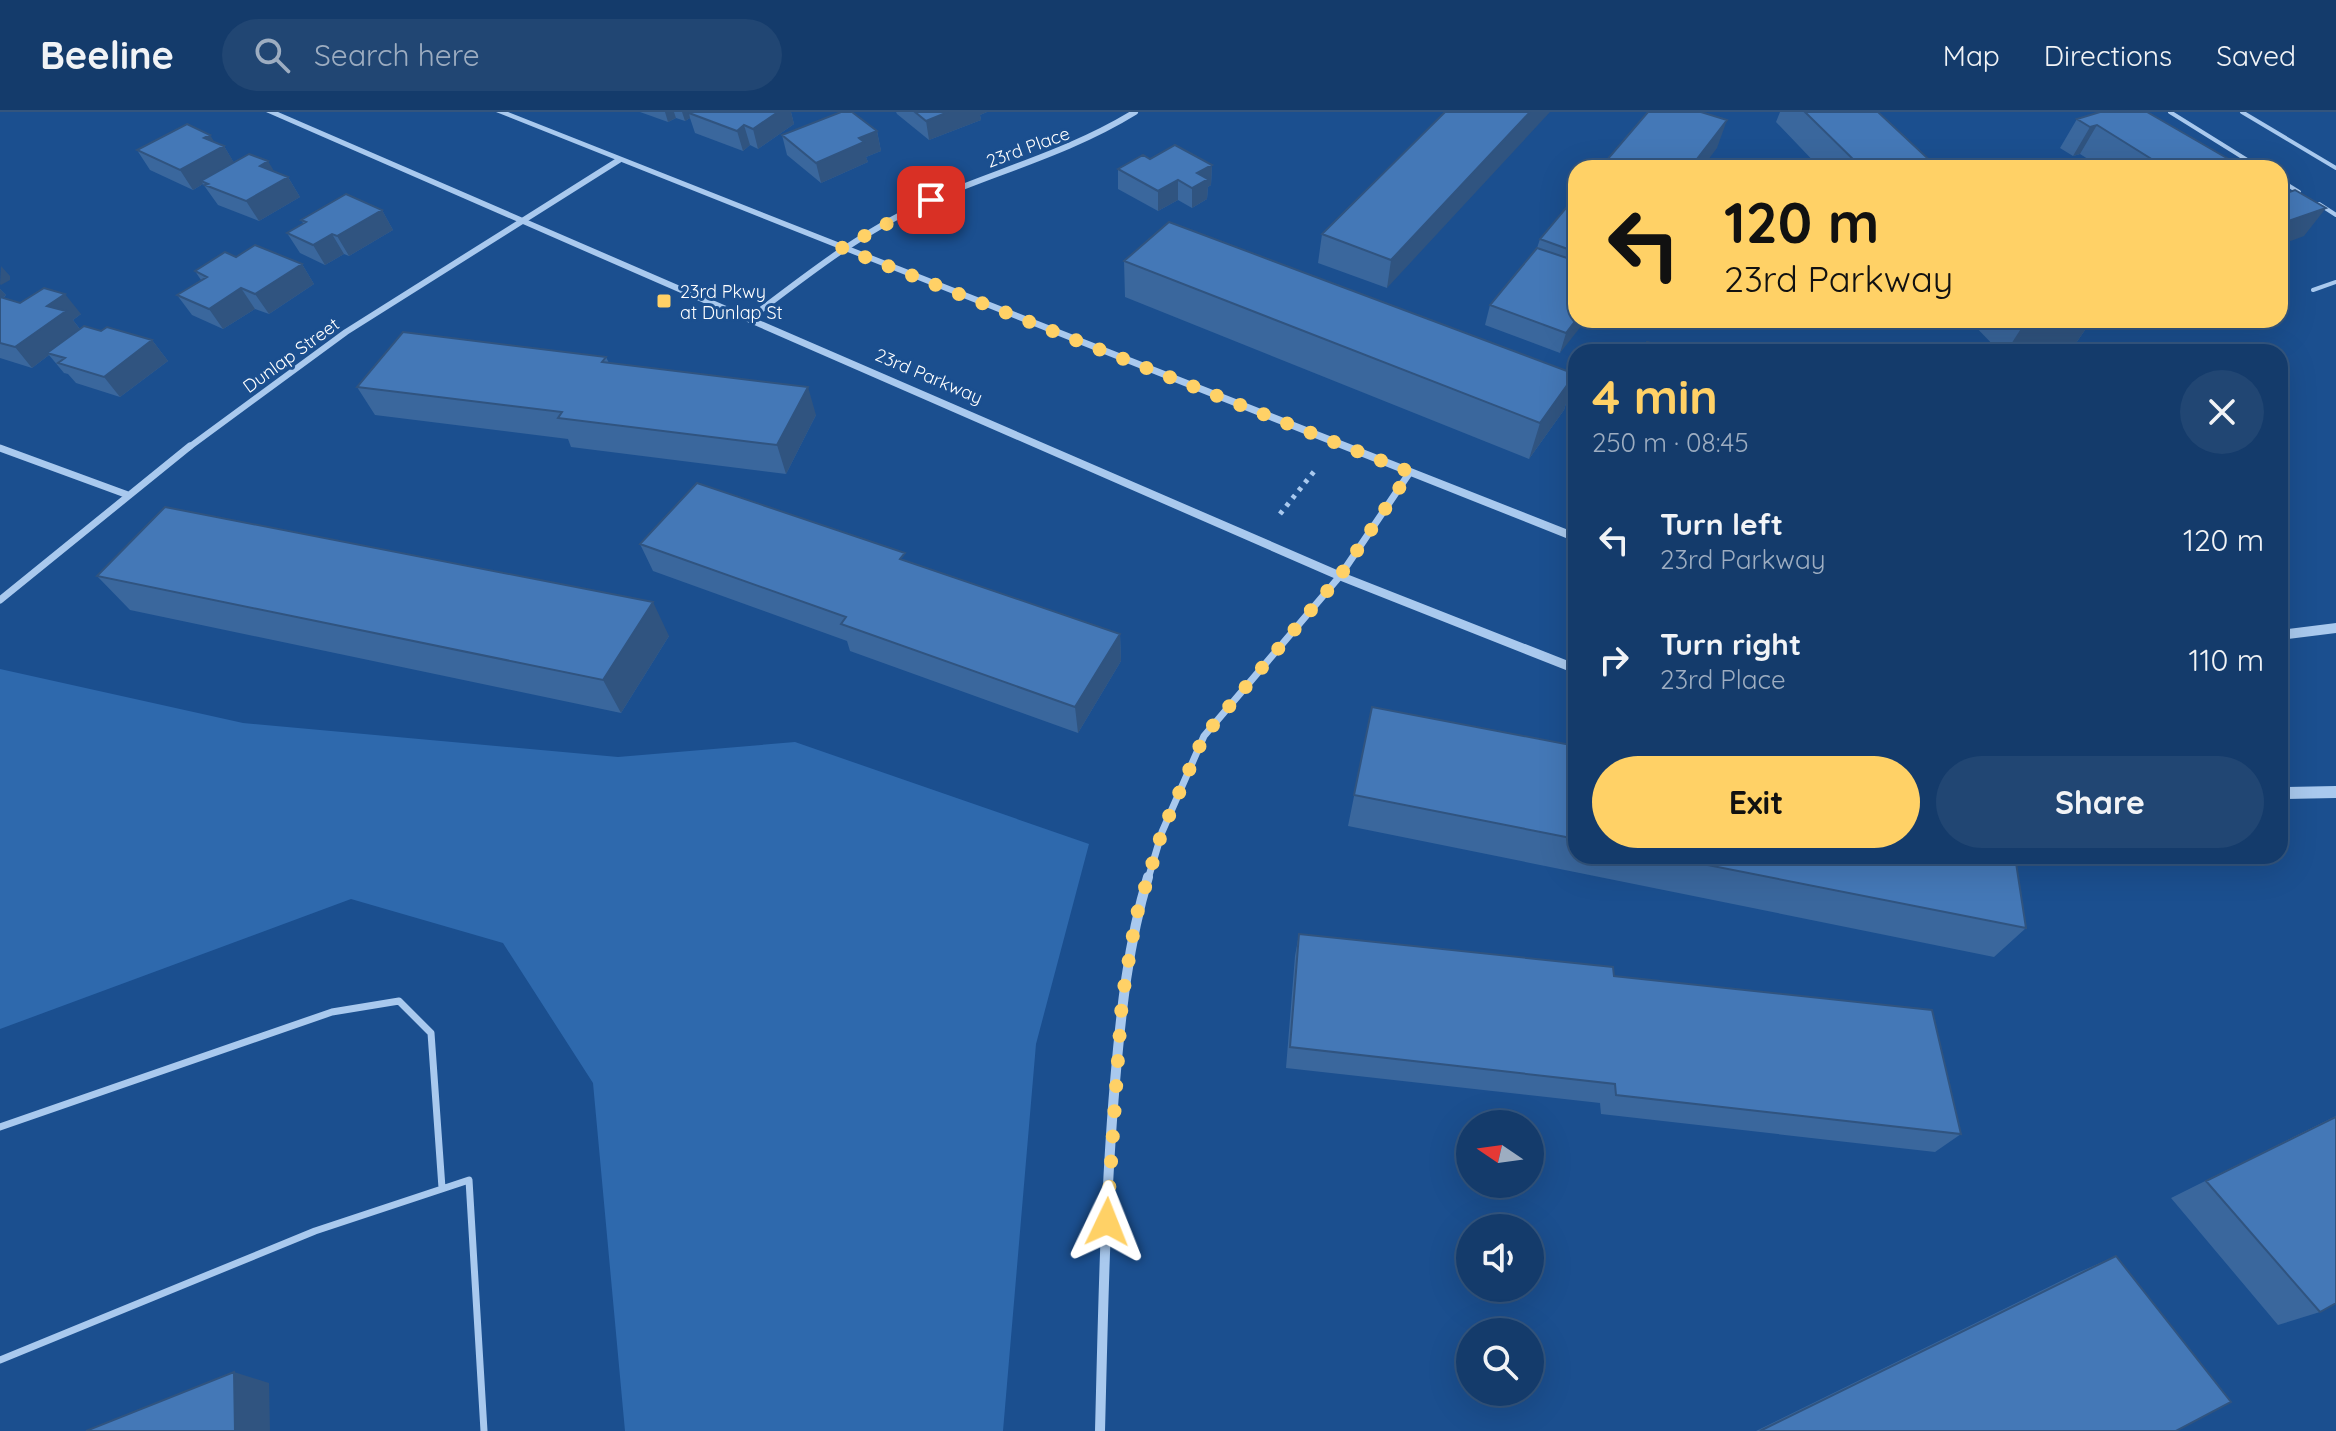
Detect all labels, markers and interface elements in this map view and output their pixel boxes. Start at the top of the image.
search box [222,19,782,91]
text: Beeline [40,31,174,79]
icon: search [250,33,294,77]
text: Search here [314,36,480,74]
text: Map [1943,38,2000,73]
text: Directions [2044,38,2172,73]
text: Saved [2216,38,2296,73]
street label: 23rd Place [983,121,1073,173]
pin [897,166,965,234]
icon: arrive [909,178,953,222]
text: 120 m [1724,187,1879,257]
icon: left [1592,192,1696,296]
text: 23rd Parkway [1724,256,1953,301]
place label: 23rd Pkwy at Dunlap St [680,280,783,324]
marker: 23rd Pkwy at Dunlap St [655,292,673,310]
street label: Dunlap Street [238,312,344,398]
street label: 23rd Parkway [872,343,986,409]
text: 4 min [1592,366,1718,426]
button: close [2180,370,2264,454]
text: 250 m · 08:45 [1592,426,1749,459]
text: Turn left [1660,505,1783,543]
icon: left [1592,518,1636,562]
text: 120 m [2183,521,2264,559]
text: 23rd Parkway [1660,543,1826,576]
text: Turn right [1660,625,1801,663]
icon: right [1592,638,1636,682]
text: 110 m [2188,641,2264,679]
text: 23rd Place [1660,663,1786,696]
button: Exit [1592,756,1920,848]
button: Share [1936,756,2264,848]
north arrow [1456,1110,1544,1198]
map controls [1456,1110,1544,1406]
position arrow [1065,1180,1149,1264]
button: sound [1456,1214,1544,1302]
button: search [1456,1318,1544,1406]

